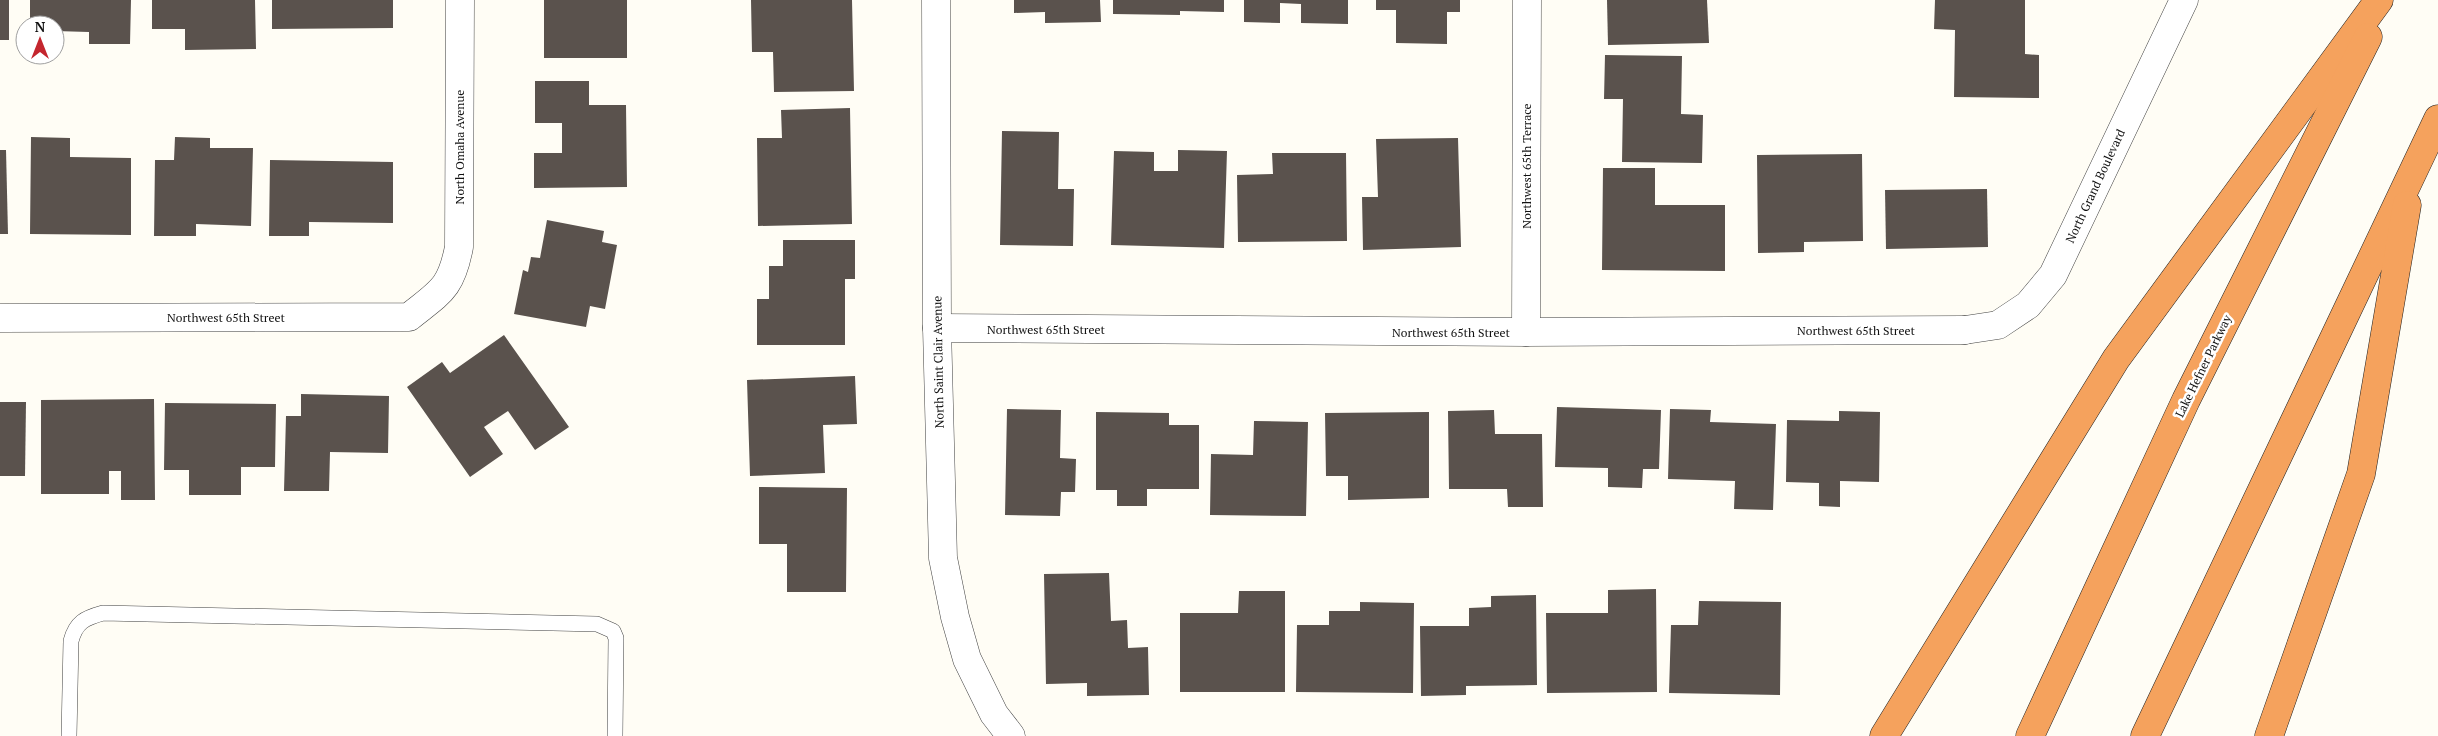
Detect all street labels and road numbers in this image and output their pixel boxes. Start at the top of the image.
street label: North Omaha Avenue [452,90,467,204]
street label: Northwest 65th Terrace [1519,103,1534,229]
street label: North Grand Boulevard [2062,126,2128,245]
street label: North Saint Clair Avenue [929,296,947,428]
street label: Northwest 65th Street [167,310,286,325]
street label: Lake Hefner Parkway [2172,312,2235,420]
street label: Northwest 65th Street [987,322,1106,337]
street label: Northwest 65th Street [1797,323,1916,338]
street label: Northwest 65th Street [1392,325,1511,340]

